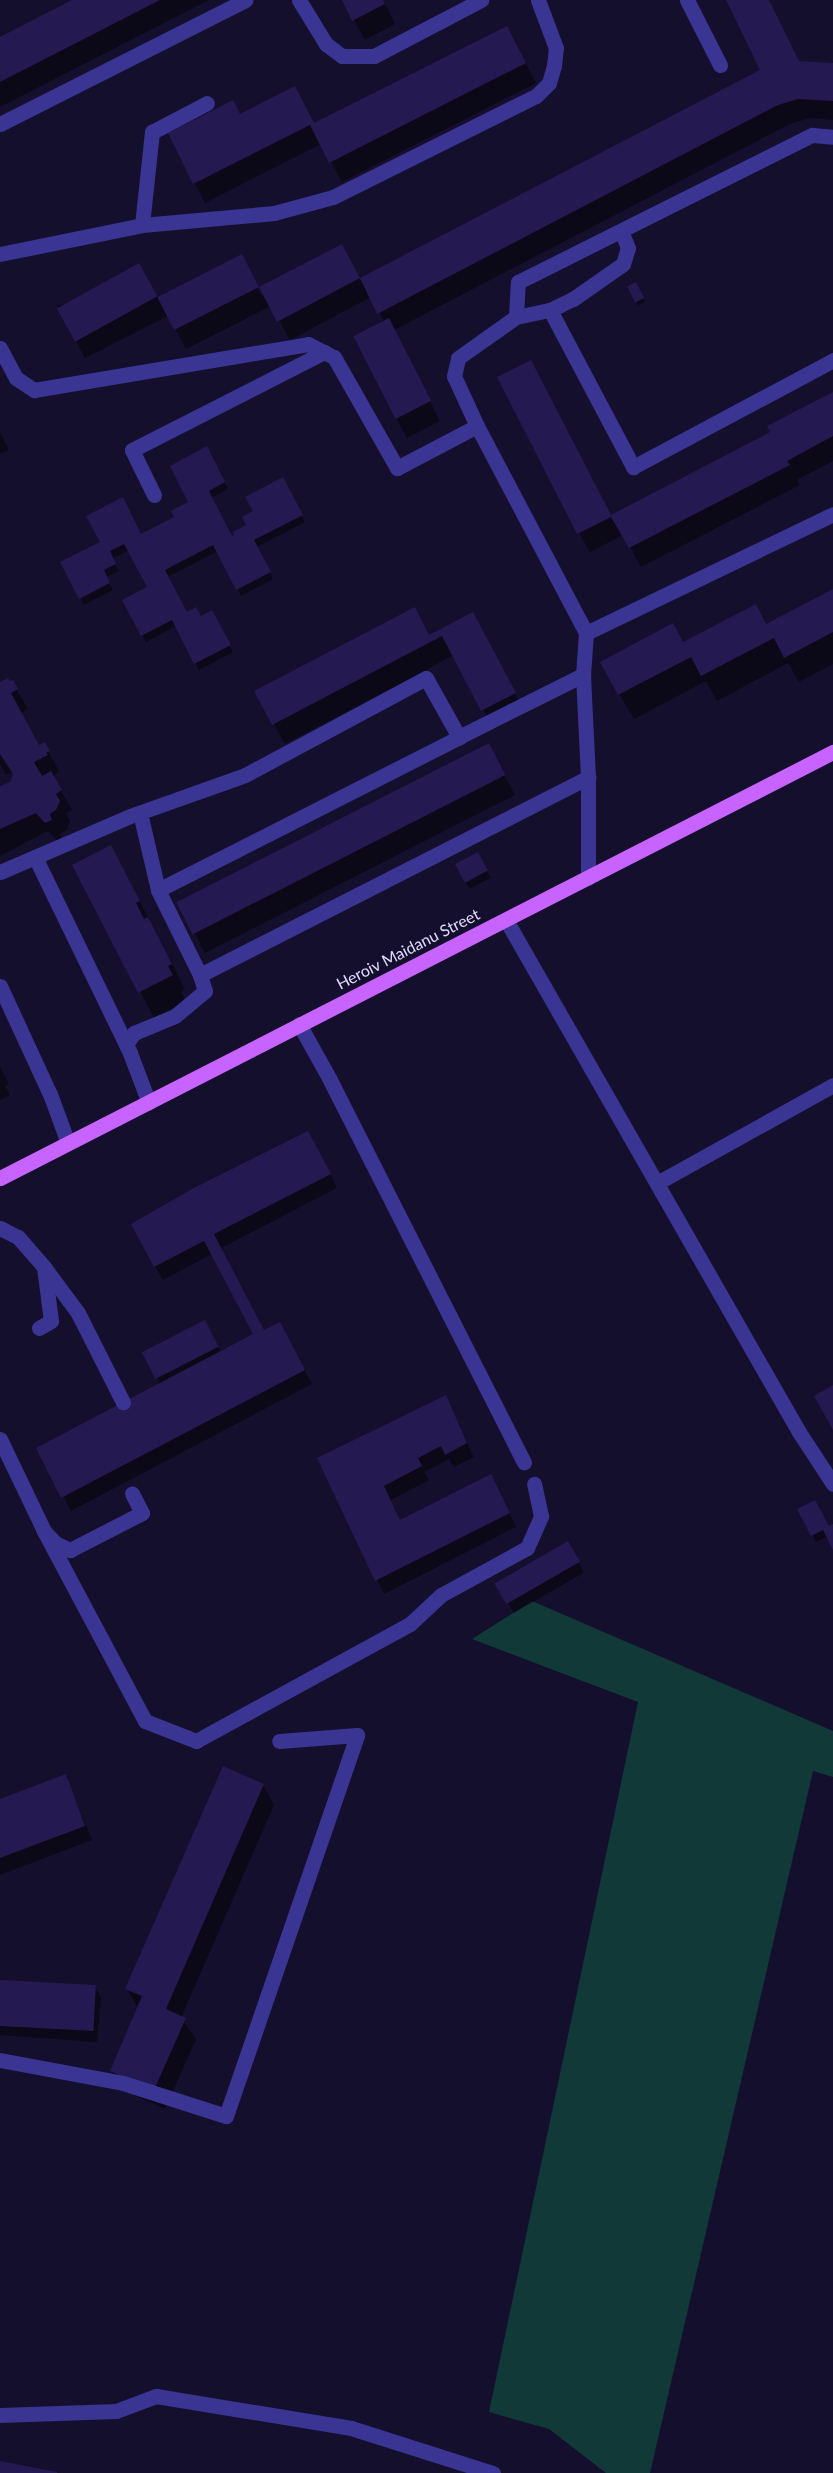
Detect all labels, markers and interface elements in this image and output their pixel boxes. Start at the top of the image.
street label: Heroiv Maidanu Street [333,904,483,994]

